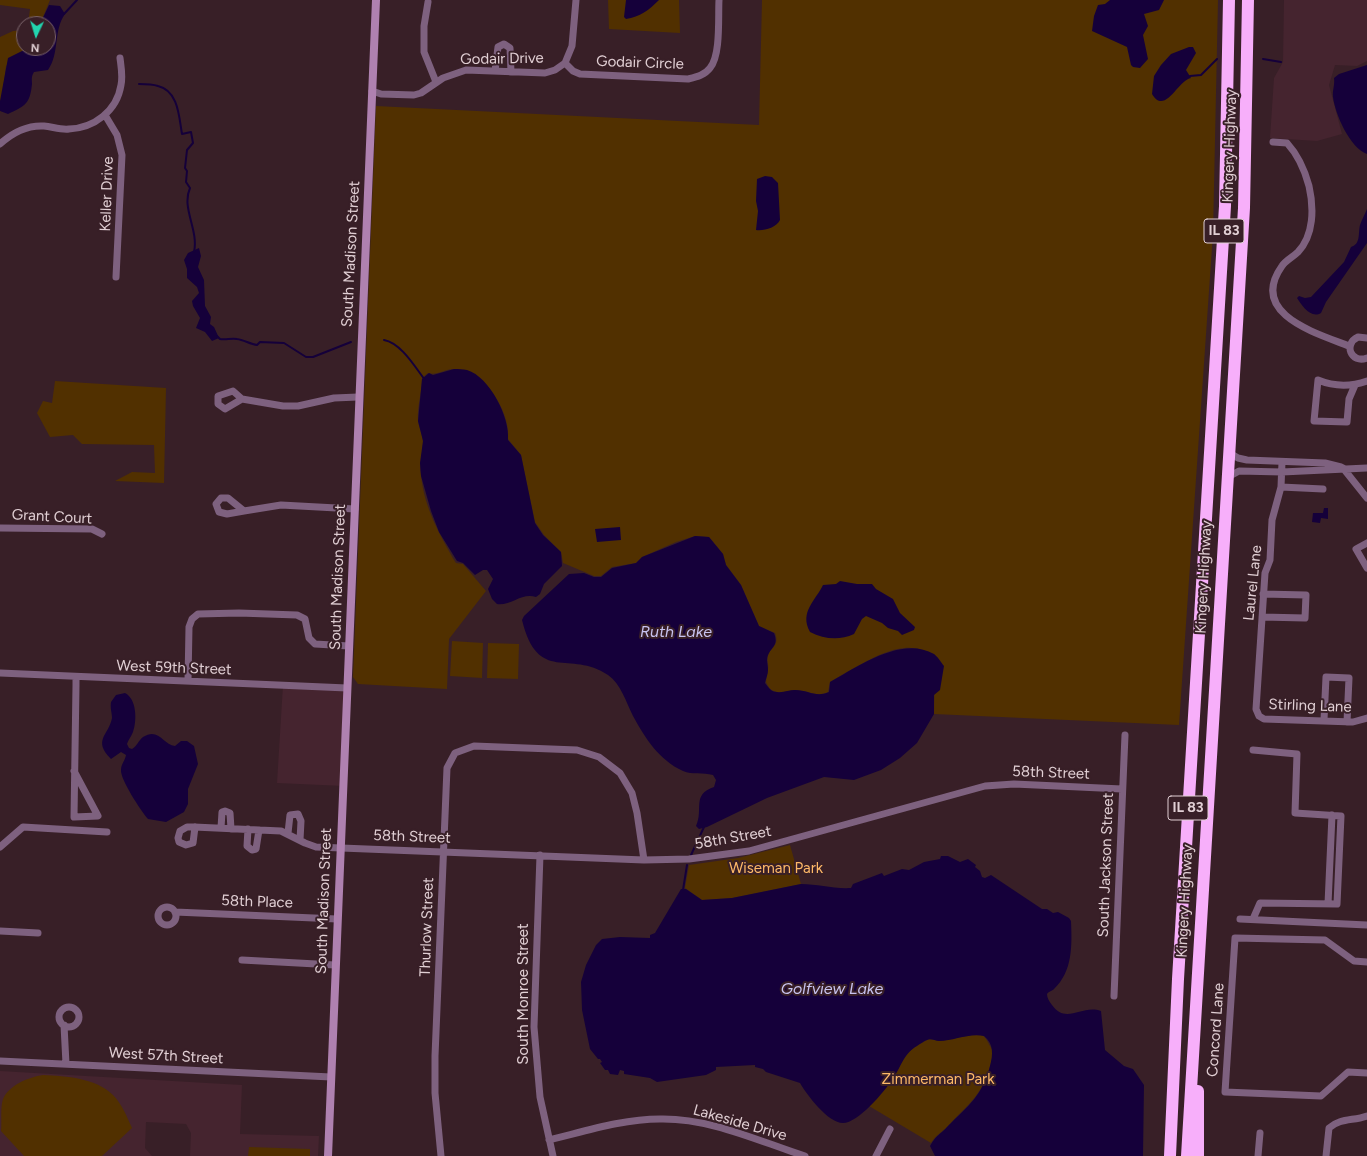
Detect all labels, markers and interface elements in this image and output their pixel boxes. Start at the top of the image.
north arrow [16,16,56,56]
text: N [31,41,40,54]
street label: Godair Drive [460,49,544,69]
street label: Godair Circle [596,52,684,74]
street label: Kingery Highway [1219,89,1241,203]
street label: Keller Drive [97,156,117,232]
street label: South Madison Street [338,180,364,328]
road number: IL 83 [1204,219,1244,243]
street label: South Madison Street [326,504,350,650]
street label: Grant Court [11,506,93,528]
street label: Kingery Highway [1192,520,1216,634]
street label: Laurel Lane [1240,544,1266,622]
water label: Ruth Lake [640,622,712,642]
street label: West 59th Street [116,657,232,679]
street label: Stirling Lane [1268,696,1352,716]
street label: 58th Street [1012,763,1090,783]
street label: South Jackson Street [1094,792,1118,938]
road number: IL 83 [1168,796,1208,820]
street label: 58th Street [693,822,773,854]
street label: 58th Street [373,827,451,847]
street label: South Madison Street [312,828,336,974]
street label: Kingery Highway [1173,844,1197,958]
park label: Wiseman Park [729,860,823,878]
street label: Thurlow Street [416,877,438,977]
street label: 58th Place [221,892,293,912]
street label: South Monroe Street [515,923,533,1065]
water label: Golfview Lake [781,979,883,999]
street label: Concord Lane [1204,982,1228,1078]
street label: West 57th Street [108,1044,224,1068]
park label: Zimmerman Park [882,1071,994,1089]
street label: Lakeside Drive [691,1101,789,1145]

